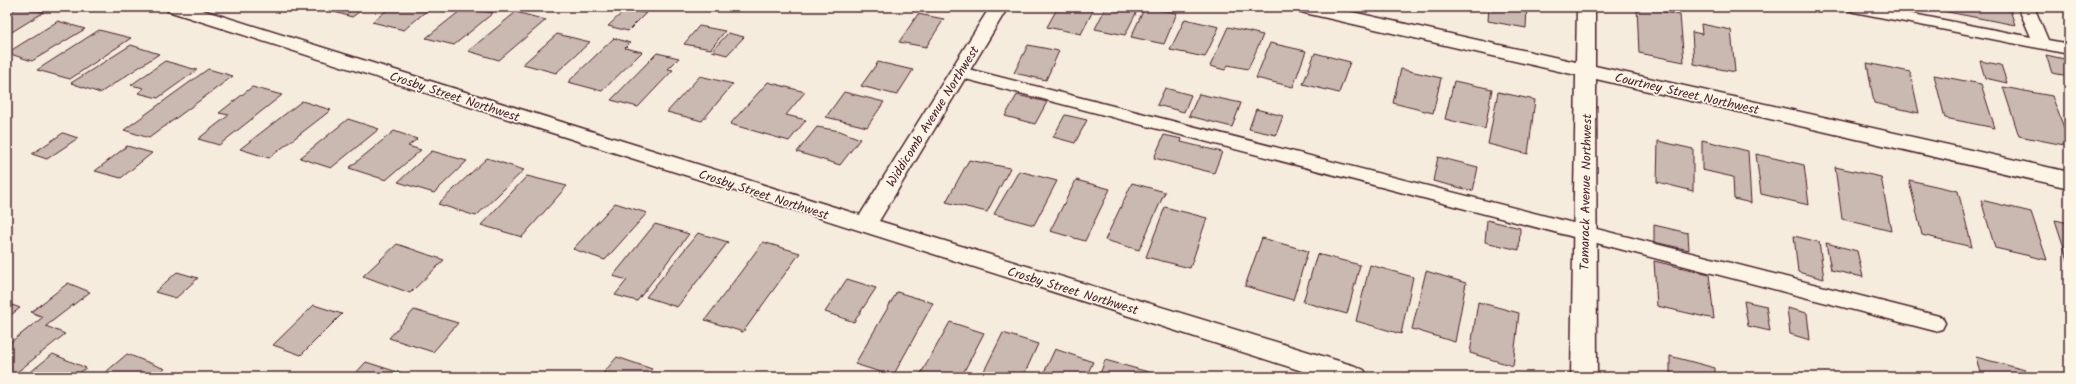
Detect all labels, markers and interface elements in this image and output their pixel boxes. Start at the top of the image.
street label: Widdicomb Avenue Northwest [881,41,986,191]
street label: Crosby Street Northwest [387,66,523,129]
street label: Courtney Street Northwest [1612,68,1762,122]
street label: Tamarack Avenue Northwest [1575,113,1598,271]
street label: Crosby Street Northwest [696,164,832,227]
street label: Crosby Street Northwest [1004,262,1142,322]

